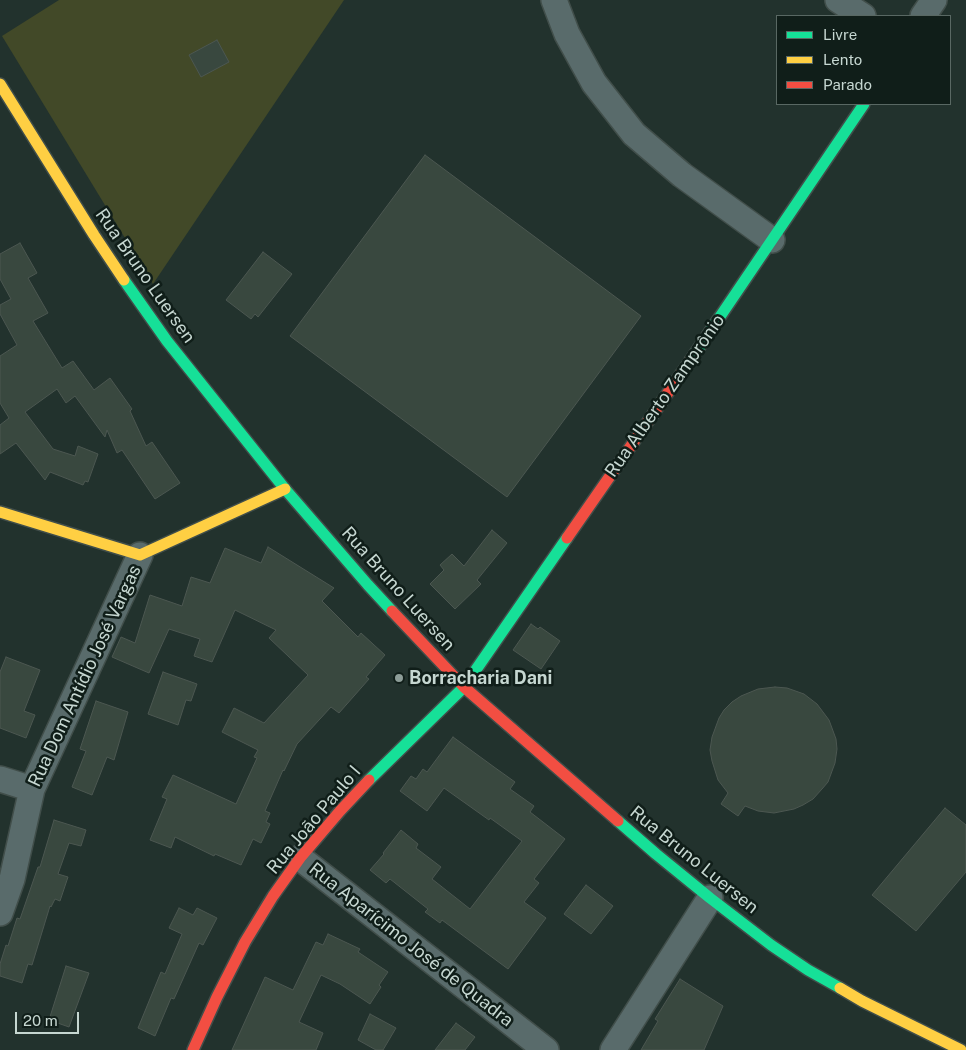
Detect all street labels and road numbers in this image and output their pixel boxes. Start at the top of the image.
street label: Rua Bruno Luersen [91,205,199,347]
street label: Rua Alberto Zamprônio [601,310,729,482]
street label: Rua Bruno Luersen [337,523,459,655]
street label: Rua Dom Antídio José Vargas [24,562,146,790]
street label: Rua João Paulo I [262,761,366,879]
street label: Rua Bruno Luersen [625,802,763,918]
street label: Rua Aparícimo José de Quadra [305,858,517,1032]

